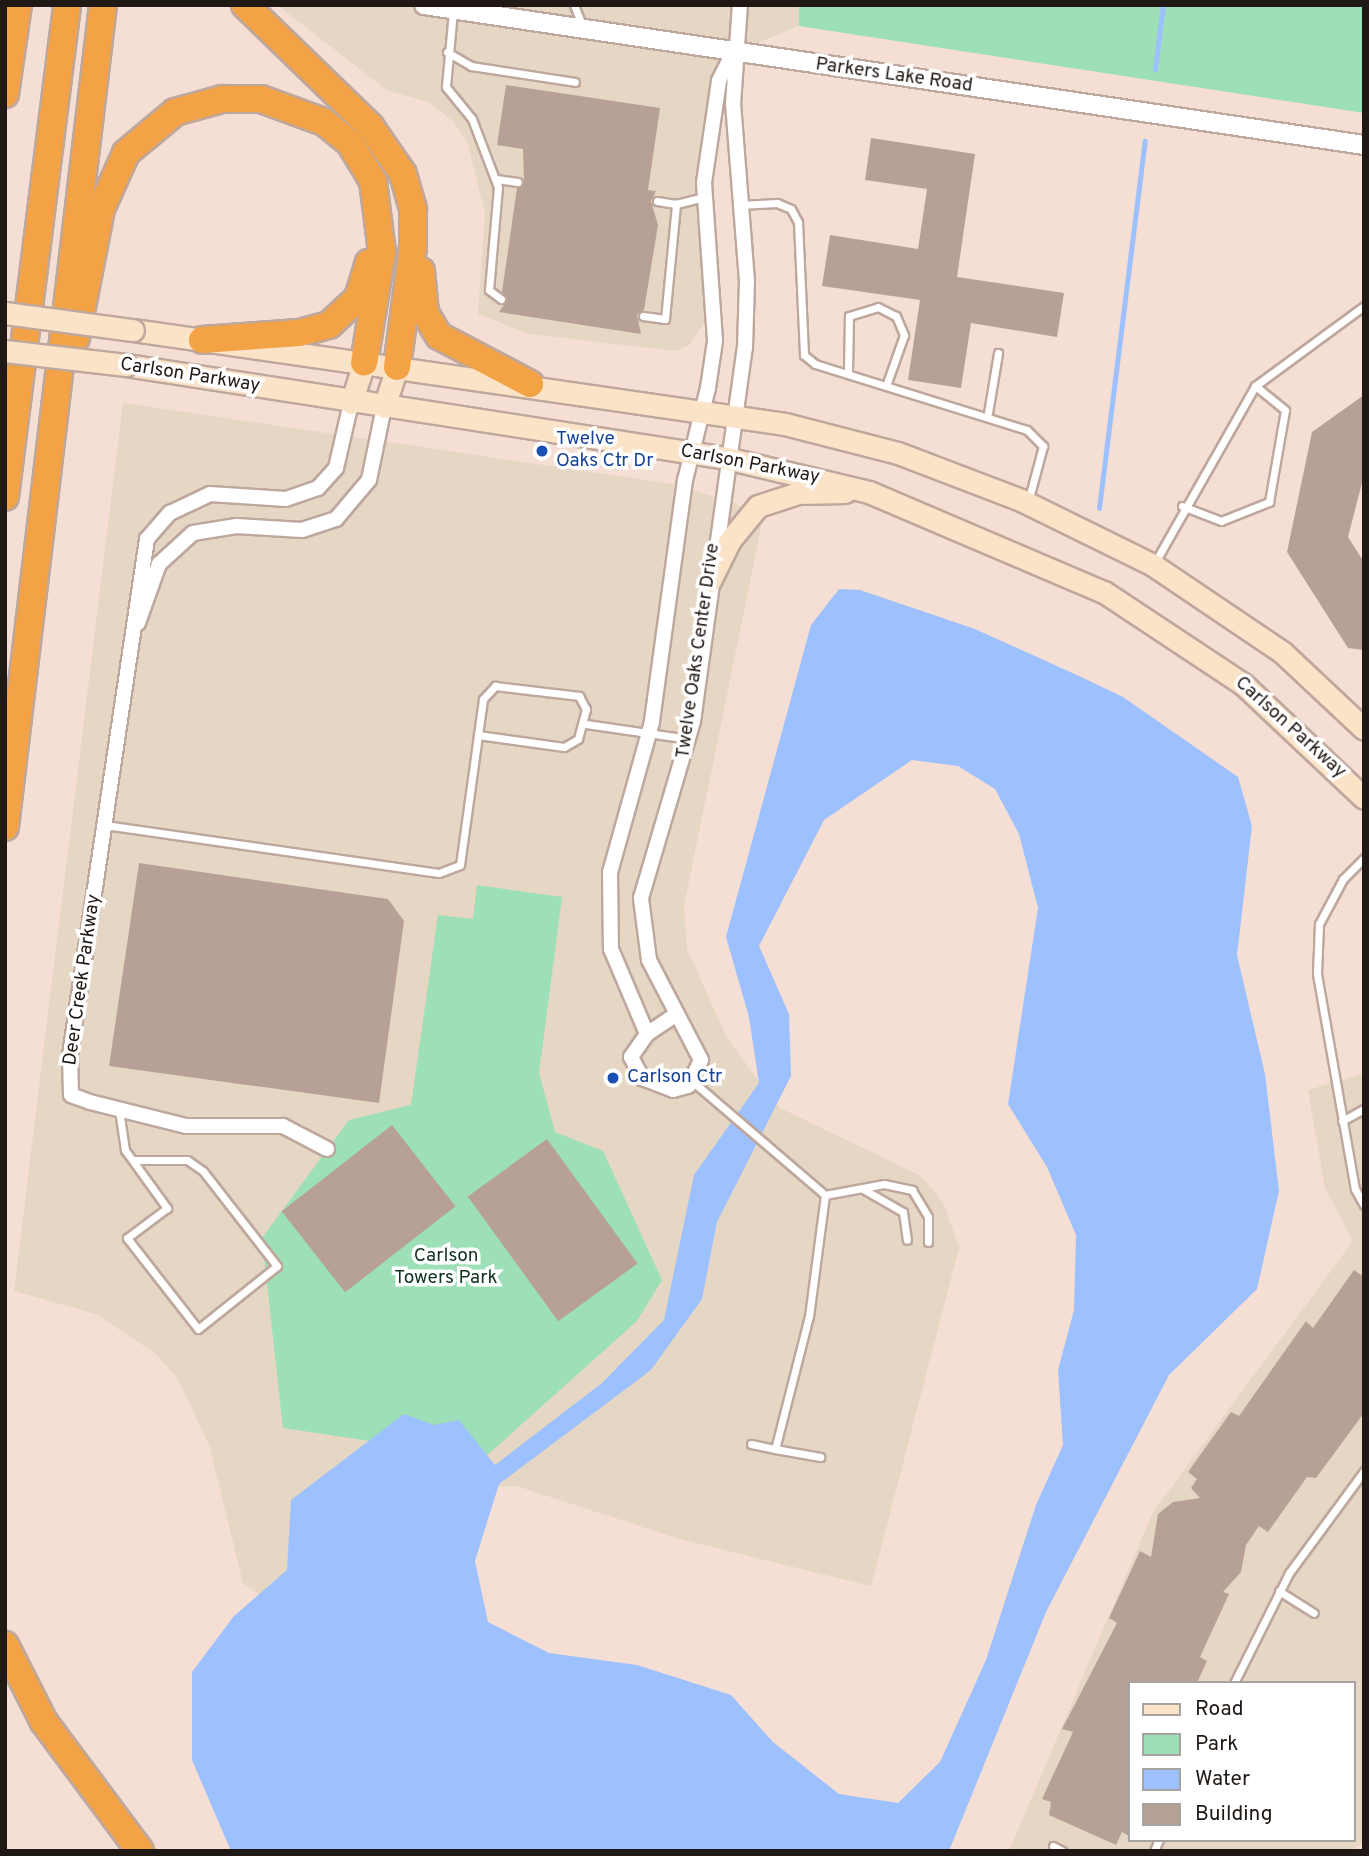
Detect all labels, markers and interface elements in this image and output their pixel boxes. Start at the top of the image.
street label: Parkers Lake Road [814,54,974,98]
street label: Carlson Parkway [118,354,262,398]
place label: Twelve Oaks Ctr Dr [556,429,654,473]
street label: Carlson Parkway [678,440,822,490]
marker: Twelve Oaks Ctr Dr [534,443,550,459]
street label: Twelve Oaks Center Drive [673,542,725,760]
street label: Carlson Parkway [1230,672,1350,784]
street label: Deer Creek Parkway [60,893,106,1067]
place label: Carlson Ctr [627,1067,722,1089]
marker: Carlson Ctr [605,1070,621,1086]
park label: Carlson Towers Park [394,1246,498,1290]
legend [1128,1681,1355,1842]
text: Road [1195,1696,1244,1723]
text: Park [1195,1731,1238,1758]
text: Water [1195,1766,1250,1793]
text: Building [1195,1801,1273,1828]

